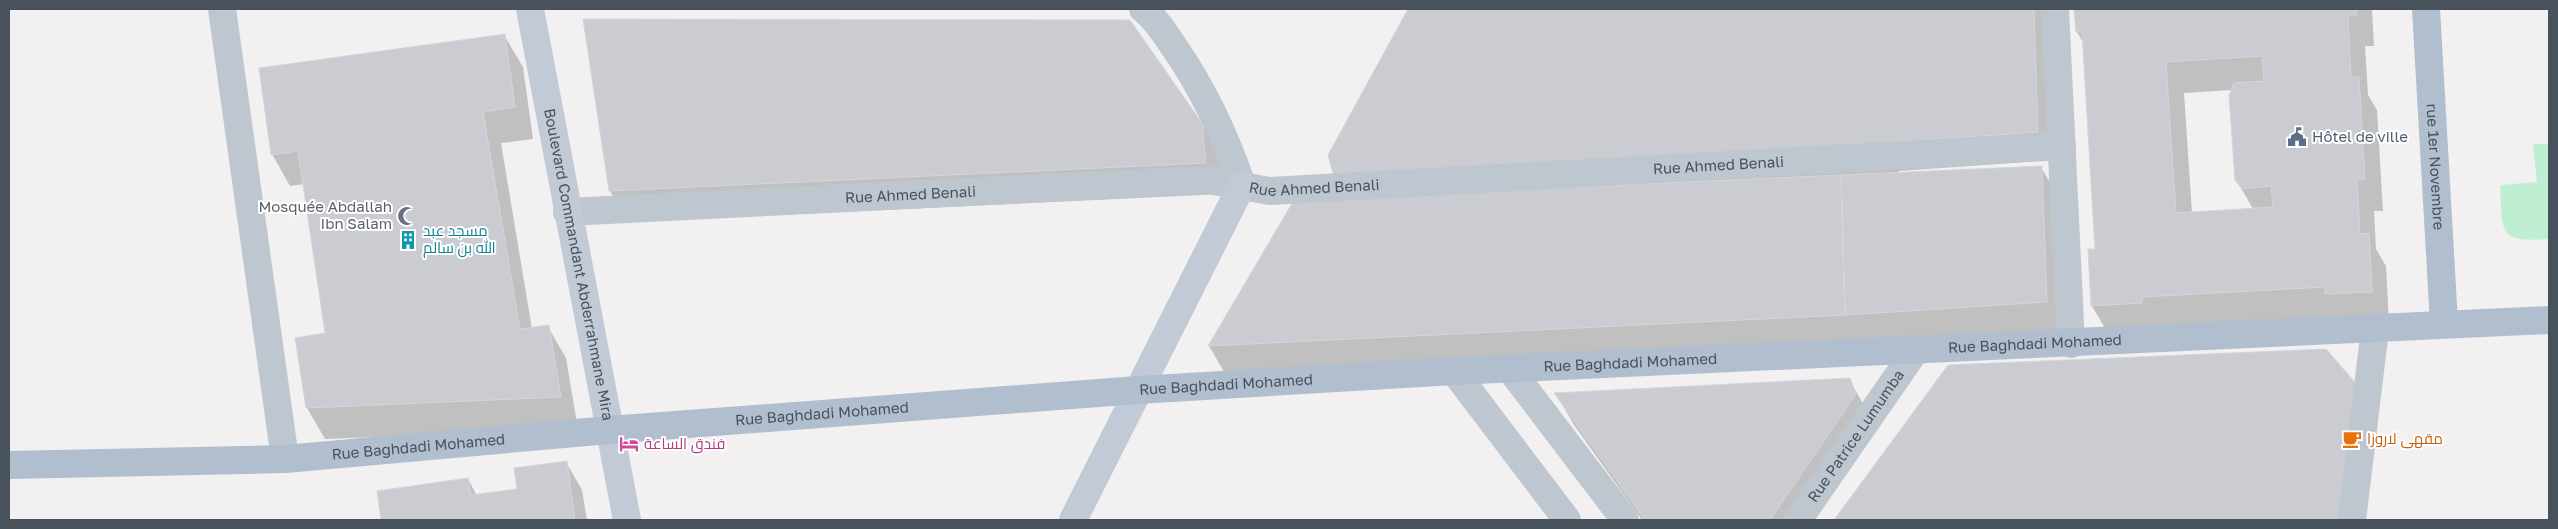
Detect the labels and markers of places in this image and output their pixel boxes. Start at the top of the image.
public building icon: Hôtel de ville [2286,126,2308,148]
place label: Hôtel de ville [2312,127,2408,145]
place label: Mosquée Abdallah Ibn Salam [258,197,392,232]
mosque icon: Mosquée Abdallah Ibn Salam [396,205,418,227]
place label: مسجد عبد الله بن سالم [423,221,496,258]
building icon: مسجد عبد الله بن سالم [397,229,419,251]
cafe icon: مقهى لاروزا [2341,428,2363,450]
place label: مقهى لاروزا [2367,429,2443,449]
hotel icon: فندق الساعة [618,433,640,455]
place label: فندق الساعة [644,434,725,454]

